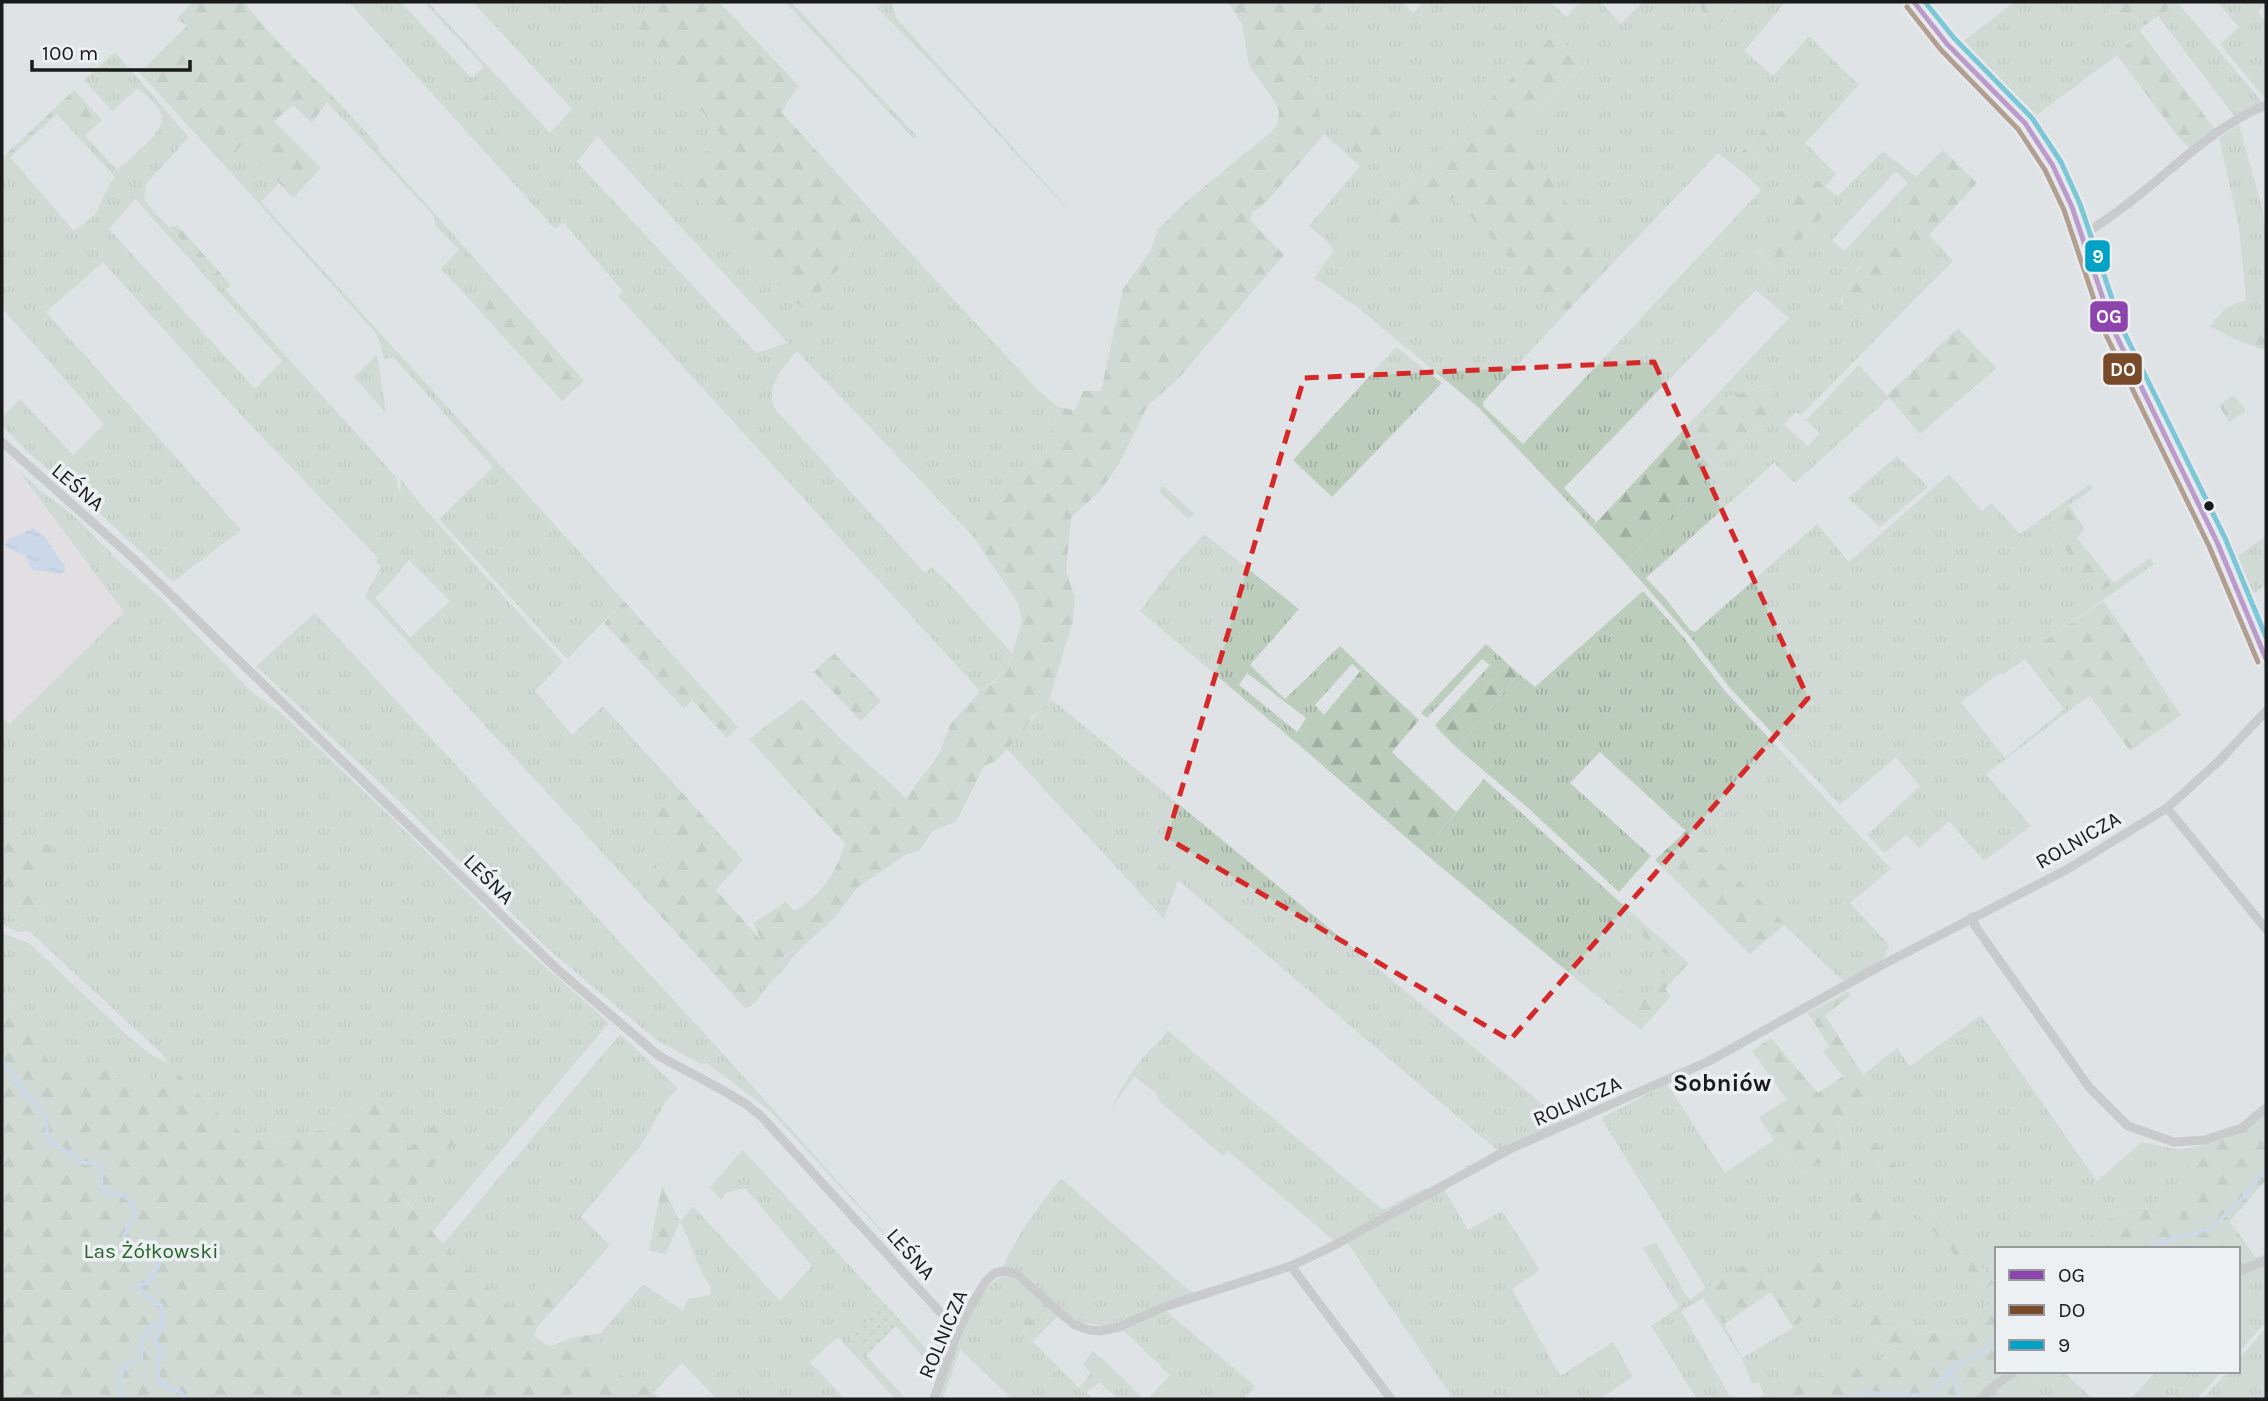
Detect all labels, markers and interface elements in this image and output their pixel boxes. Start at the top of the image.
scale bar [32,28,189,72]
text: 100 m [42,41,99,65]
line badge: 9 [2084,239,2111,273]
text: 9 [2092,246,2104,268]
line badge: OG [2089,300,2129,333]
text: OG [2096,306,2122,328]
line badge: DO [2102,352,2143,386]
text: DO [2110,359,2136,381]
street label: LEŚNA [47,458,109,516]
unlabelled marker [2202,499,2216,513]
street label: ROLNICZA [2031,806,2125,874]
street label: LEŚNA [459,849,519,909]
district label: Sobniów [1673,1069,1771,1097]
street label: ROLNICZA [1529,1071,1625,1131]
street label: LEŚNA [882,1223,940,1285]
park label: Las Żółkowski [84,1239,218,1263]
legend [1995,1247,2240,1373]
text: OG [2058,1263,2085,1287]
street label: ROLNICZA [914,1286,972,1382]
text: DO [2058,1298,2085,1322]
text: 9 [2058,1333,2070,1357]

